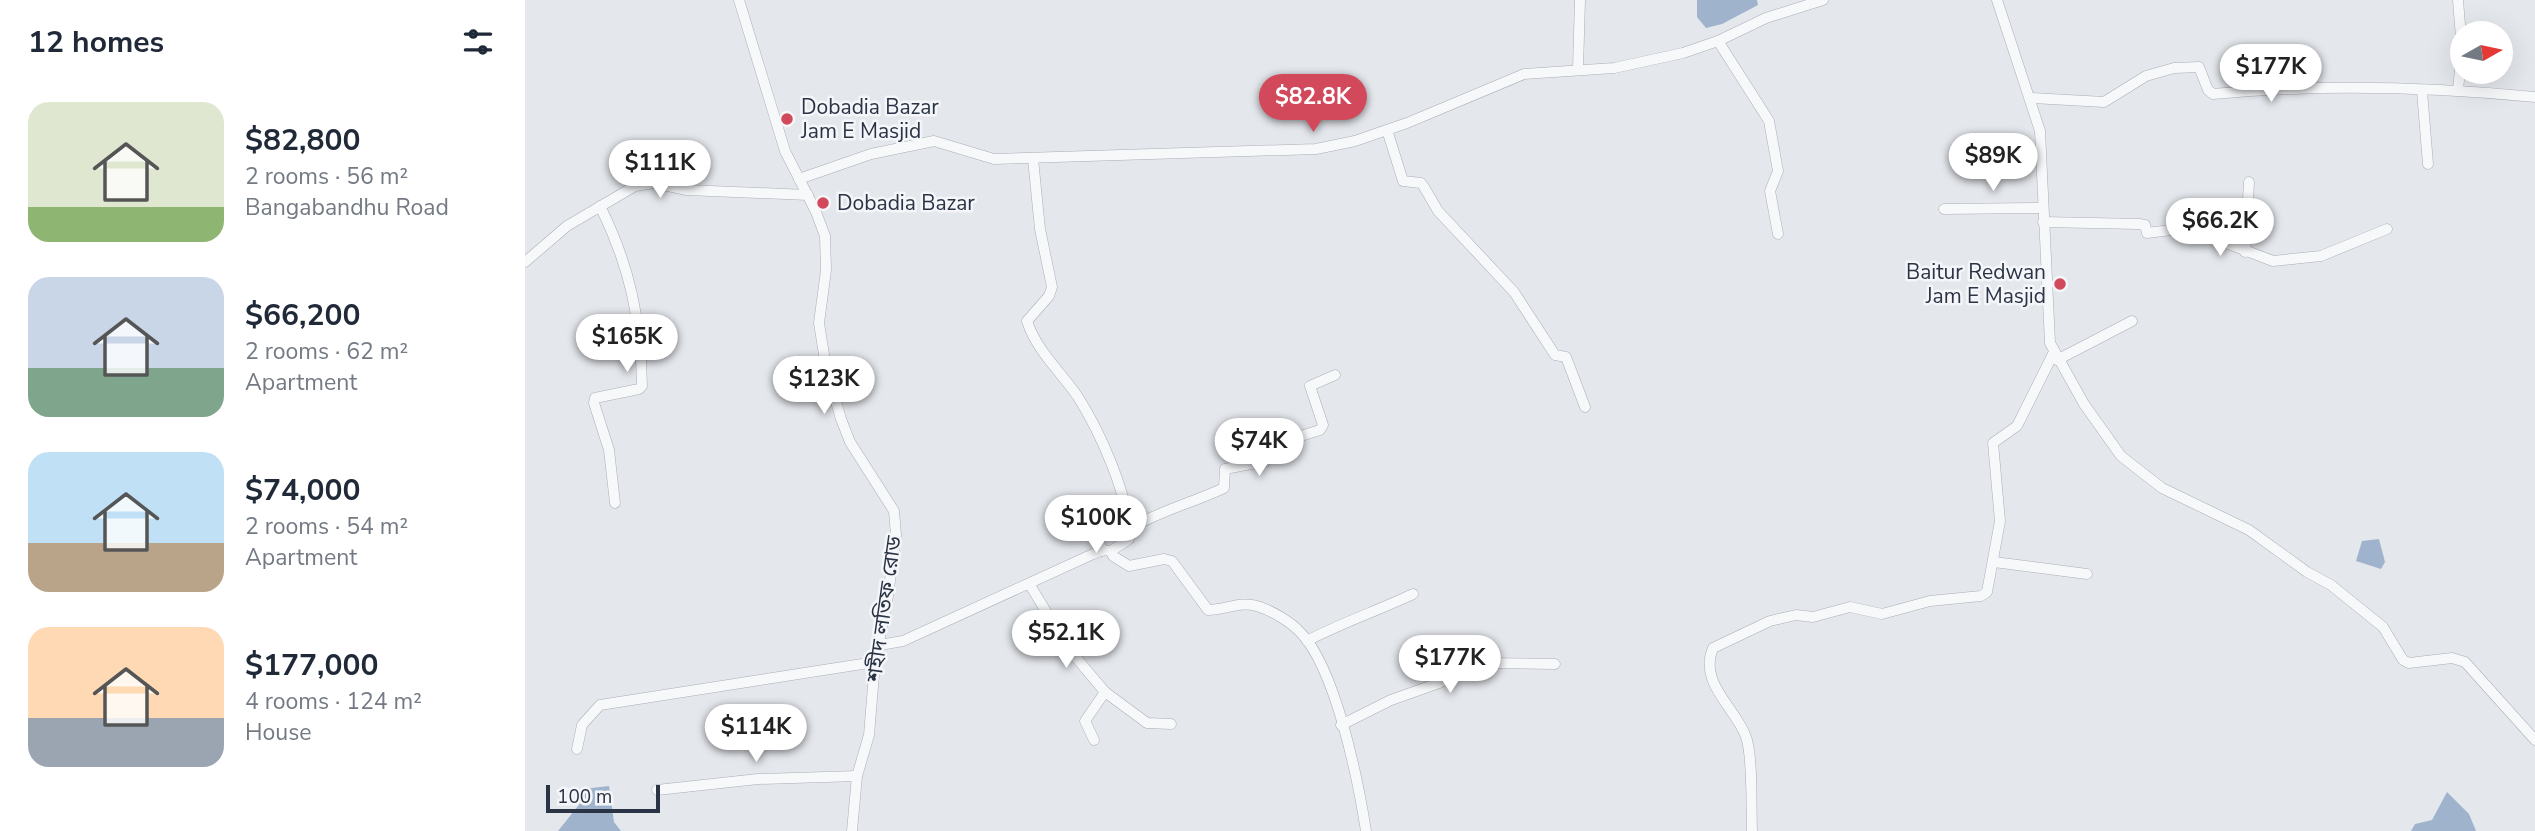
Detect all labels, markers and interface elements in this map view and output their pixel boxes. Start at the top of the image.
north arrow [2450,21,2513,84]
map controls [2450,21,2513,84]
text: 12 homes [28,22,164,63]
icon: filters [459,23,497,61]
pin: $177K [2222,44,2320,104]
text: $177K [2236,51,2306,82]
pin: $82.8K [1256,74,1370,134]
text: $82.8K [1275,81,1351,112]
place label: Dobadia Bazar Jam E Masjid [800,93,939,145]
marker: Dobadia Bazar Jam E Masjid [779,111,795,127]
text: $82,800 [245,120,360,161]
icon: home [84,130,168,214]
pin: $89K [1952,134,2034,193]
pin: $111K [611,140,709,200]
text: $89K [1965,140,2021,171]
text: $111K [625,147,695,178]
text: 2 rooms · 56 m² [245,161,408,192]
place label: Dobadia Bazar [837,189,975,217]
text: Bangabandhu Road [245,192,449,223]
marker: Dobadia Bazar [815,195,831,211]
pin: $66.2K [2163,198,2277,258]
text: $66.2K [2182,205,2258,236]
place label: Baitur Redwan Jam E Masjid [1906,258,2046,310]
marker: Baitur Redwan Jam E Masjid [2052,276,2068,292]
text: $66,200 [245,295,360,336]
icon: home [84,305,168,389]
pin: $165K [578,314,676,374]
text: $165K [592,321,662,352]
text: 2 rooms · 62 m² [245,336,408,367]
pin: $123K [775,356,873,416]
text: $123K [789,363,859,394]
text: Apartment [245,367,357,398]
pin: $74K [1218,419,1300,478]
text: $74K [1231,425,1287,456]
text: $74,000 [245,470,360,511]
icon: home [84,480,168,564]
pin: $100K [1047,496,1145,555]
text: $100K [1061,502,1131,533]
text: 2 rooms · 54 m² [245,511,408,542]
street label: শহীদ লতিফ রোড [860,533,908,685]
text: Apartment [245,542,357,573]
pin: $52.1K [1009,610,1123,670]
text: $52.1K [1028,617,1104,648]
pin: $177K [1401,636,1499,695]
text: $177K [1415,642,1485,673]
text: $177,000 [245,645,378,686]
icon: home [84,655,168,739]
text: 4 rooms · 124 m² [245,686,422,717]
pin: $114K [707,704,805,764]
text: $114K [721,711,791,742]
text: House [245,717,312,748]
scale bar [546,782,660,814]
text: 100 m [557,784,612,810]

